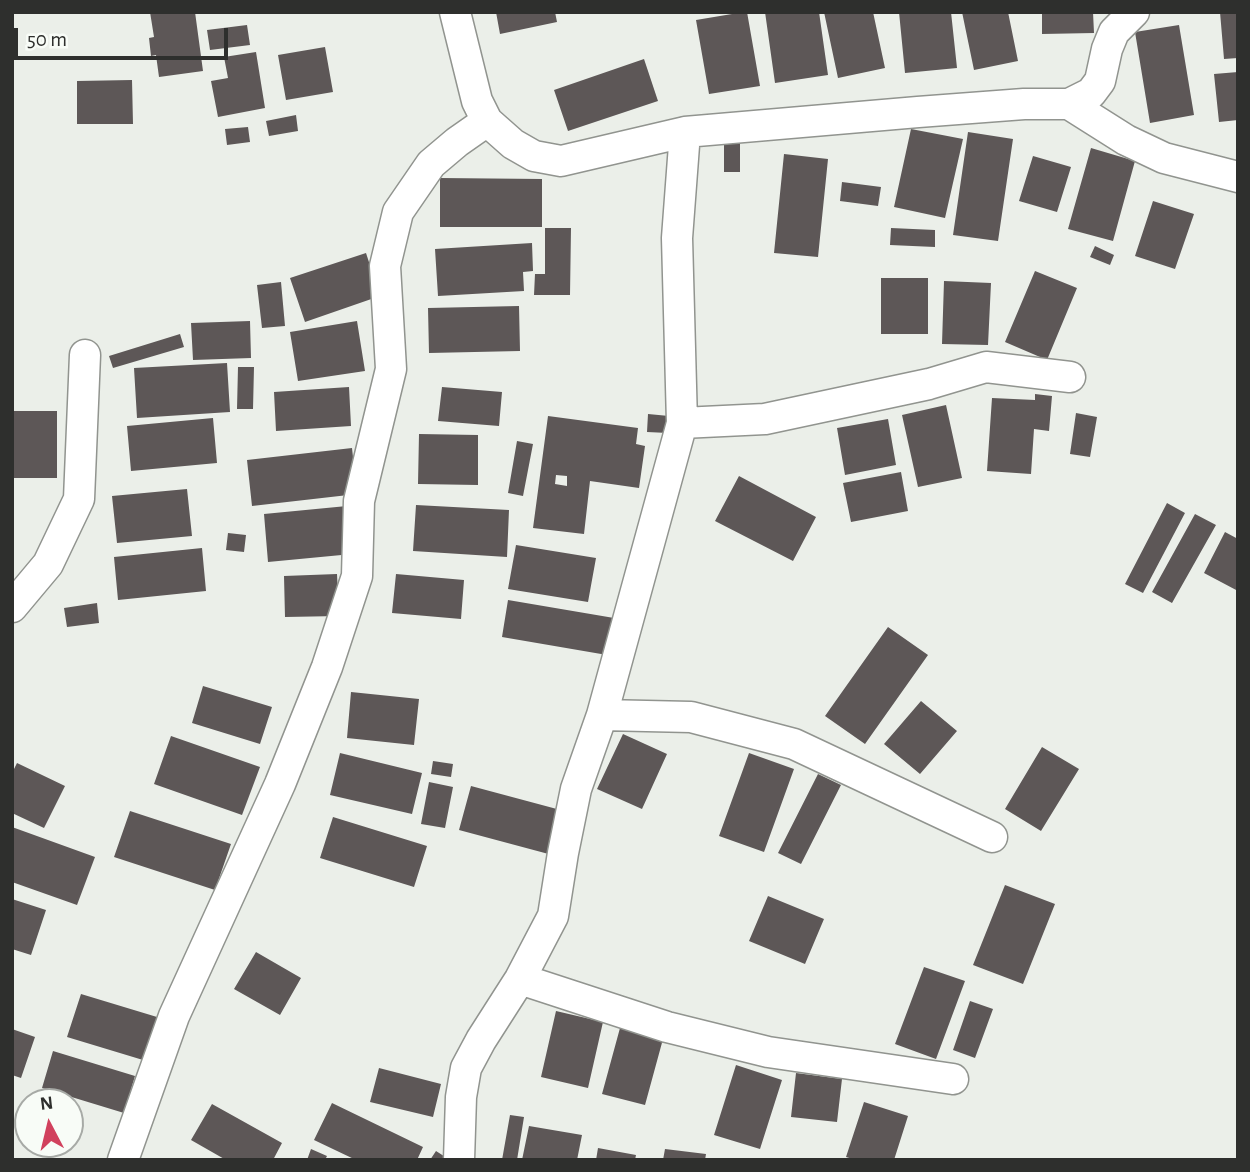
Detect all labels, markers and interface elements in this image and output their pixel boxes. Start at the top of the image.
scale bar [18,14,231,58]
text: 50 m [27,29,67,50]
north arrow [14,1088,84,1158]
text: N [39,1093,54,1114]

